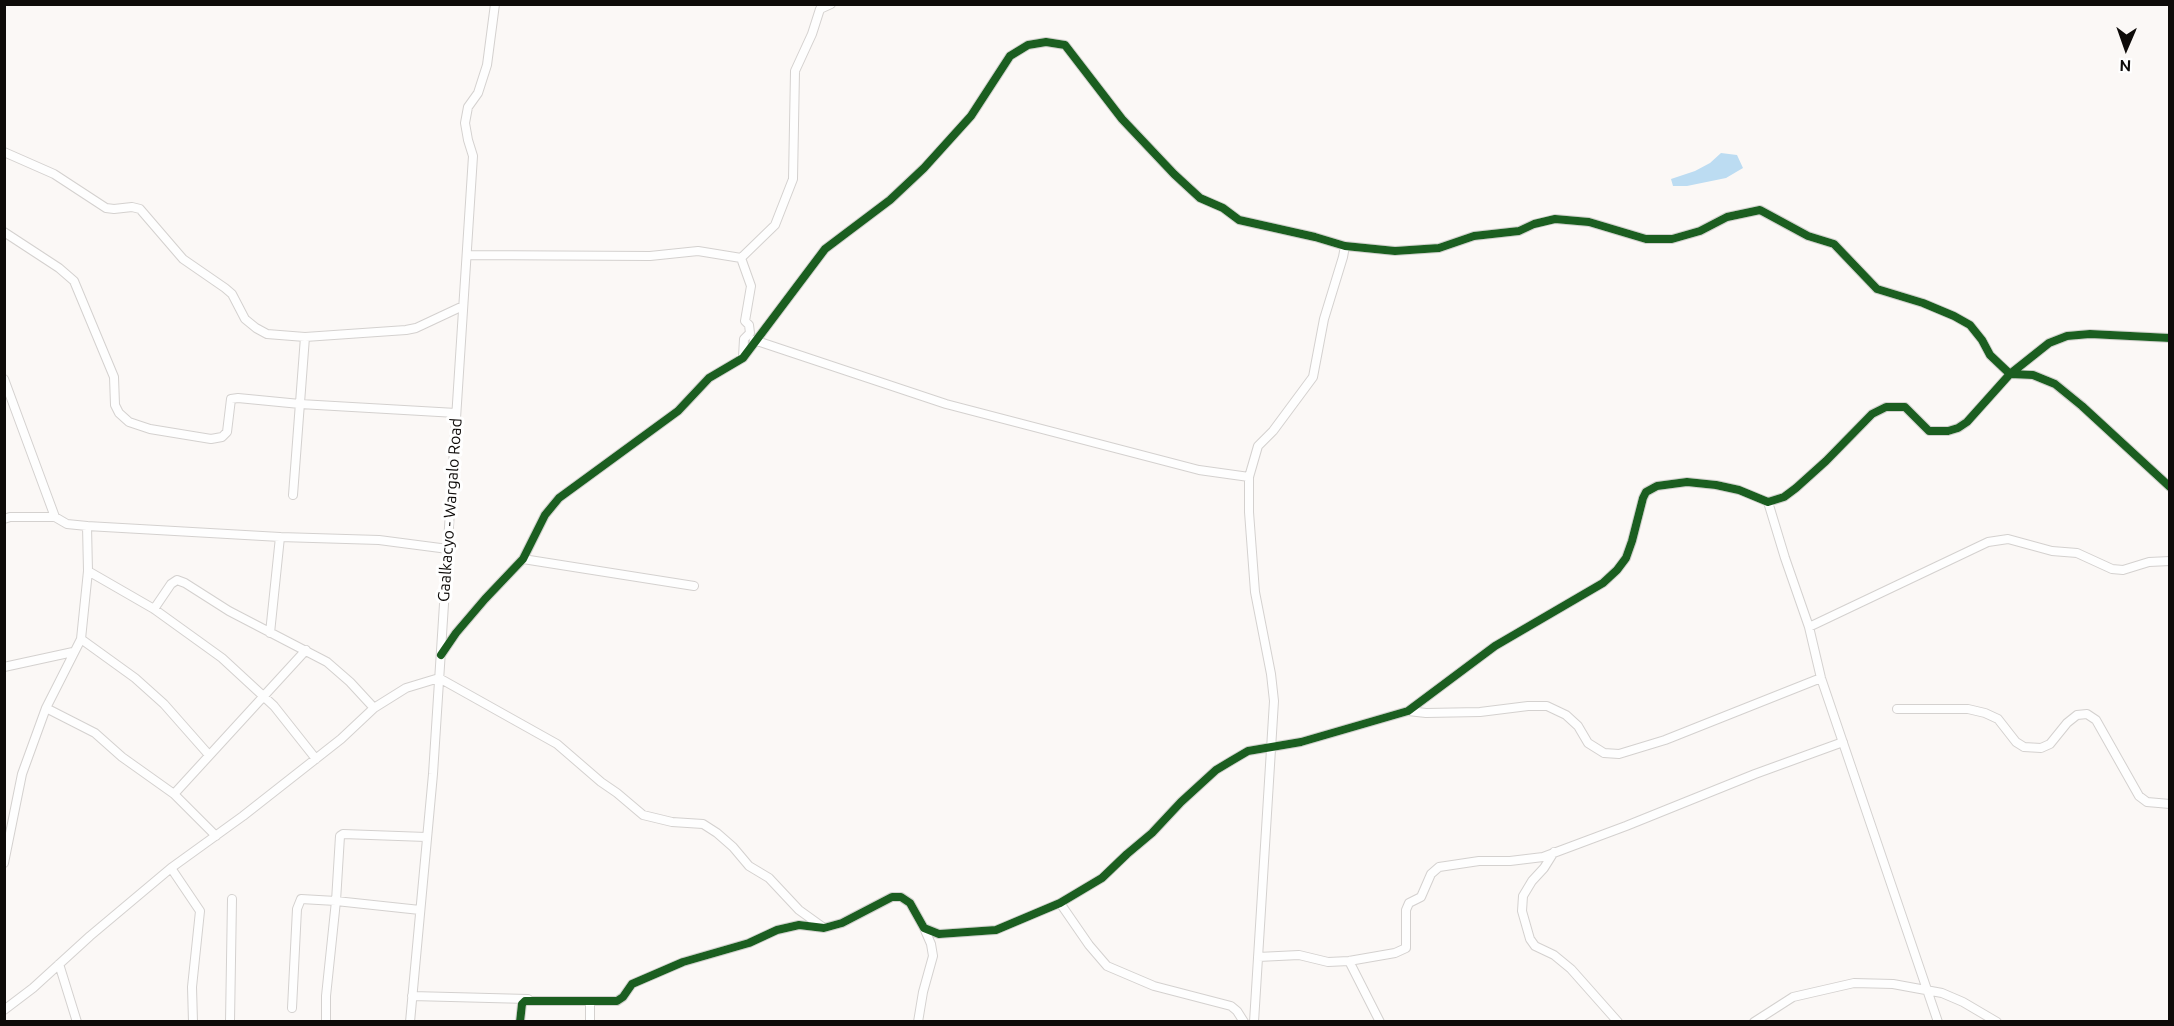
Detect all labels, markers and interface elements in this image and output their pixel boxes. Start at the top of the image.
north arrow [2096,18,2156,78]
text: N [2119,57,2132,75]
street label: Gaalkacyo - Wargalo Road [434,417,466,603]

